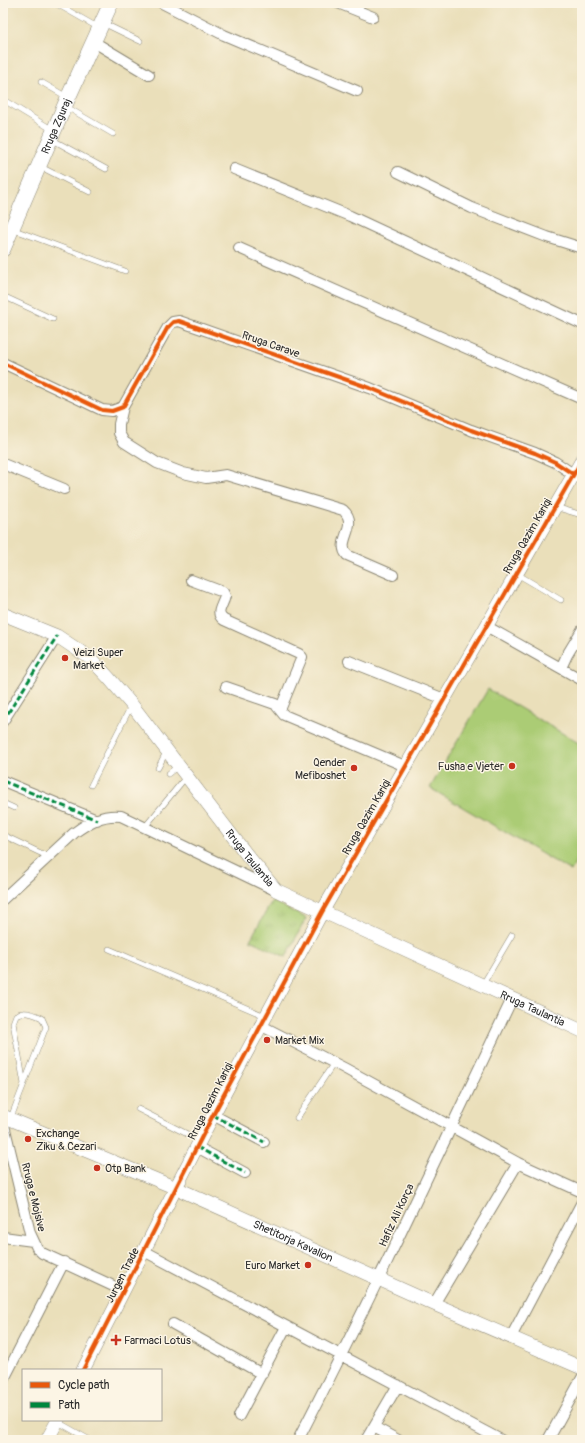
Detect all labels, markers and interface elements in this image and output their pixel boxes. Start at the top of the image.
street label: Rruga Zguraj [39,96,74,156]
street label: Rruga Carave [240,329,302,361]
street label: Rruga Qazim Kariqi [501,496,554,576]
place label: Veizi Super Market [73,646,124,672]
marker: Veizi Super Market [60,653,70,663]
place label: Qender Mefiboshet [295,756,347,782]
place label: Fusha e Vjetër [438,760,504,773]
marker: Fusha e Vjetër [507,761,517,771]
marker: Qender Mefiboshet [349,763,359,773]
street label: Rruga Qazim Kariqi [340,777,393,857]
street label: Rruga Taulantia [223,827,276,889]
street label: Rruga Taulantia [498,988,567,1029]
place label: Market Mix [275,1034,324,1047]
marker: Market Mix [262,1035,272,1045]
street label: Rruga Qazim Kariqi [185,1060,236,1142]
place label: Exchange Ziku & Cezari [36,1127,96,1153]
marker: Exchange Ziku & Cezari [23,1134,33,1144]
street label: Rruga e Mojsive [19,1161,49,1234]
place label: Otp Bank [105,1162,146,1175]
marker: Otp Bank [92,1163,102,1173]
street label: Hafiz Ali Korça [376,1182,417,1249]
street label: Shetitorja Kavalion [251,1218,335,1265]
street label: Jurgen Trade [103,1245,142,1305]
place label: Euro Market [245,1259,301,1272]
marker: Euro Market [303,1260,313,1270]
place label: Farmaci Lotus [124,1334,191,1347]
marker: Farmaci Lotus [111,1335,121,1345]
legend [22,1369,162,1421]
text: Cycle path [58,1378,110,1393]
text: Path [58,1398,80,1413]

